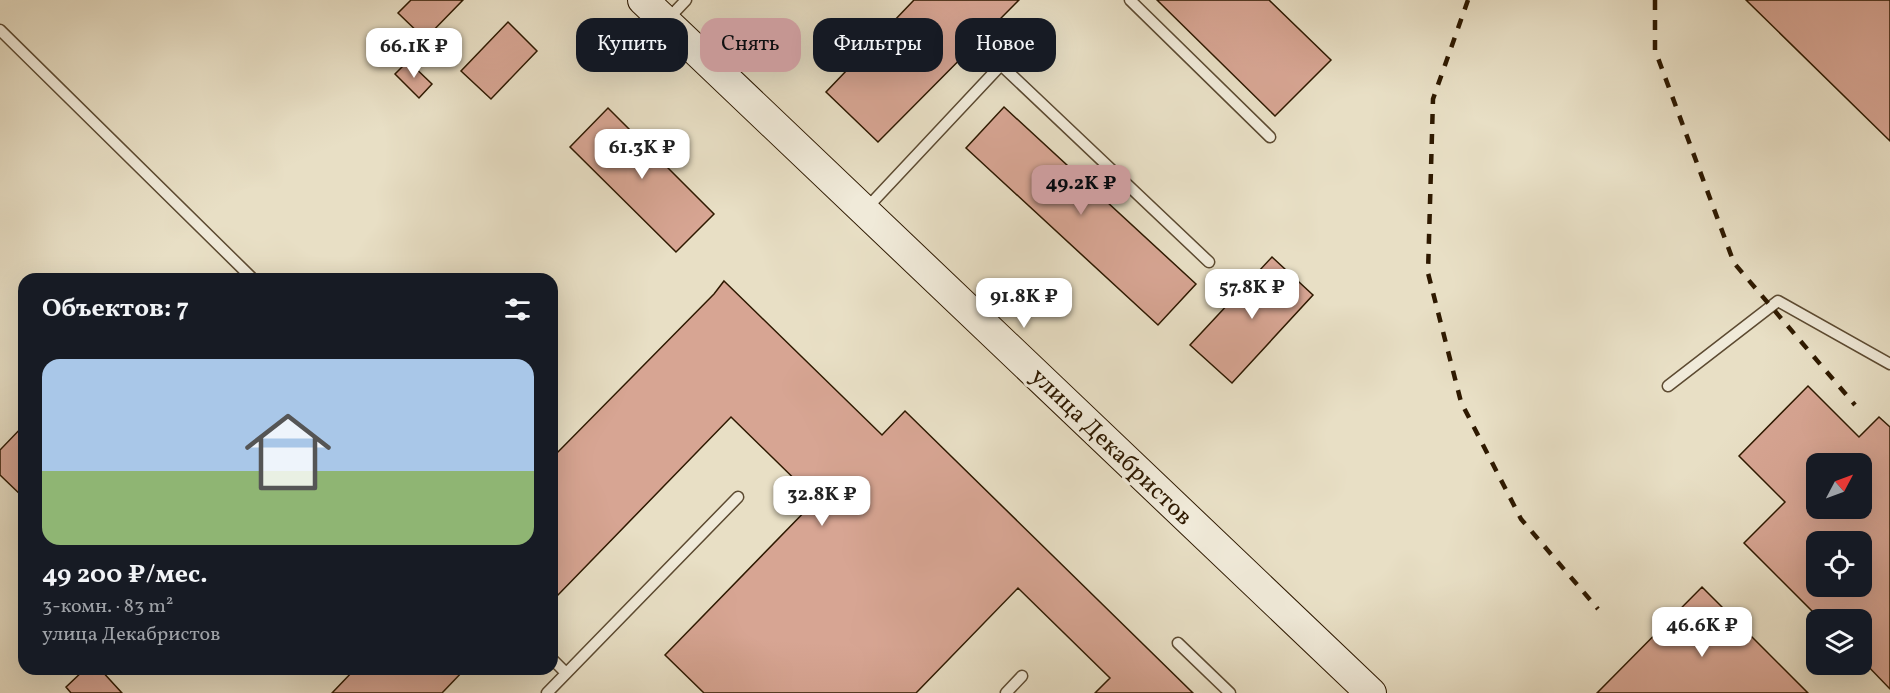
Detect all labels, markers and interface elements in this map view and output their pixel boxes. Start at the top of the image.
chip: Купить [576,18,688,72]
chip: Снять [700,18,801,72]
chip: Фильтры [813,18,943,72]
chip: Новое [955,18,1056,72]
pin: 66.1K ₽ [359,28,469,79]
text: 66.1K ₽ [380,33,448,61]
pin: 61.3K ₽ [587,129,697,180]
text: 61.3K ₽ [609,134,675,162]
pin: 49.2K ₽ [1026,165,1136,216]
text: 49.2K ₽ [1046,170,1116,198]
pin: 57.8K ₽ [1197,269,1307,320]
text: 57.8K ₽ [1219,274,1285,302]
pin: 91.8K ₽ [969,278,1079,329]
text: 91.8K ₽ [990,283,1058,311]
text: Объектов: 7 [42,291,189,327]
icon: filters [501,293,534,326]
street label: улица Декабристов [1022,361,1199,534]
icon: home [234,398,342,506]
north arrow [1806,453,1872,519]
map controls [1806,453,1872,675]
pin: 32.8K ₽ [767,476,877,527]
text: 32.8K ₽ [787,481,857,509]
button: locate [1806,531,1872,597]
text: 49 200 ₽/мес. [42,557,208,593]
text: 3-комн. · 83 m² [42,593,173,621]
pin: 46.6K ₽ [1647,607,1757,658]
button: layers [1806,609,1872,675]
text: 46.6K ₽ [1666,612,1738,640]
text: улица Декабристов [42,621,220,649]

